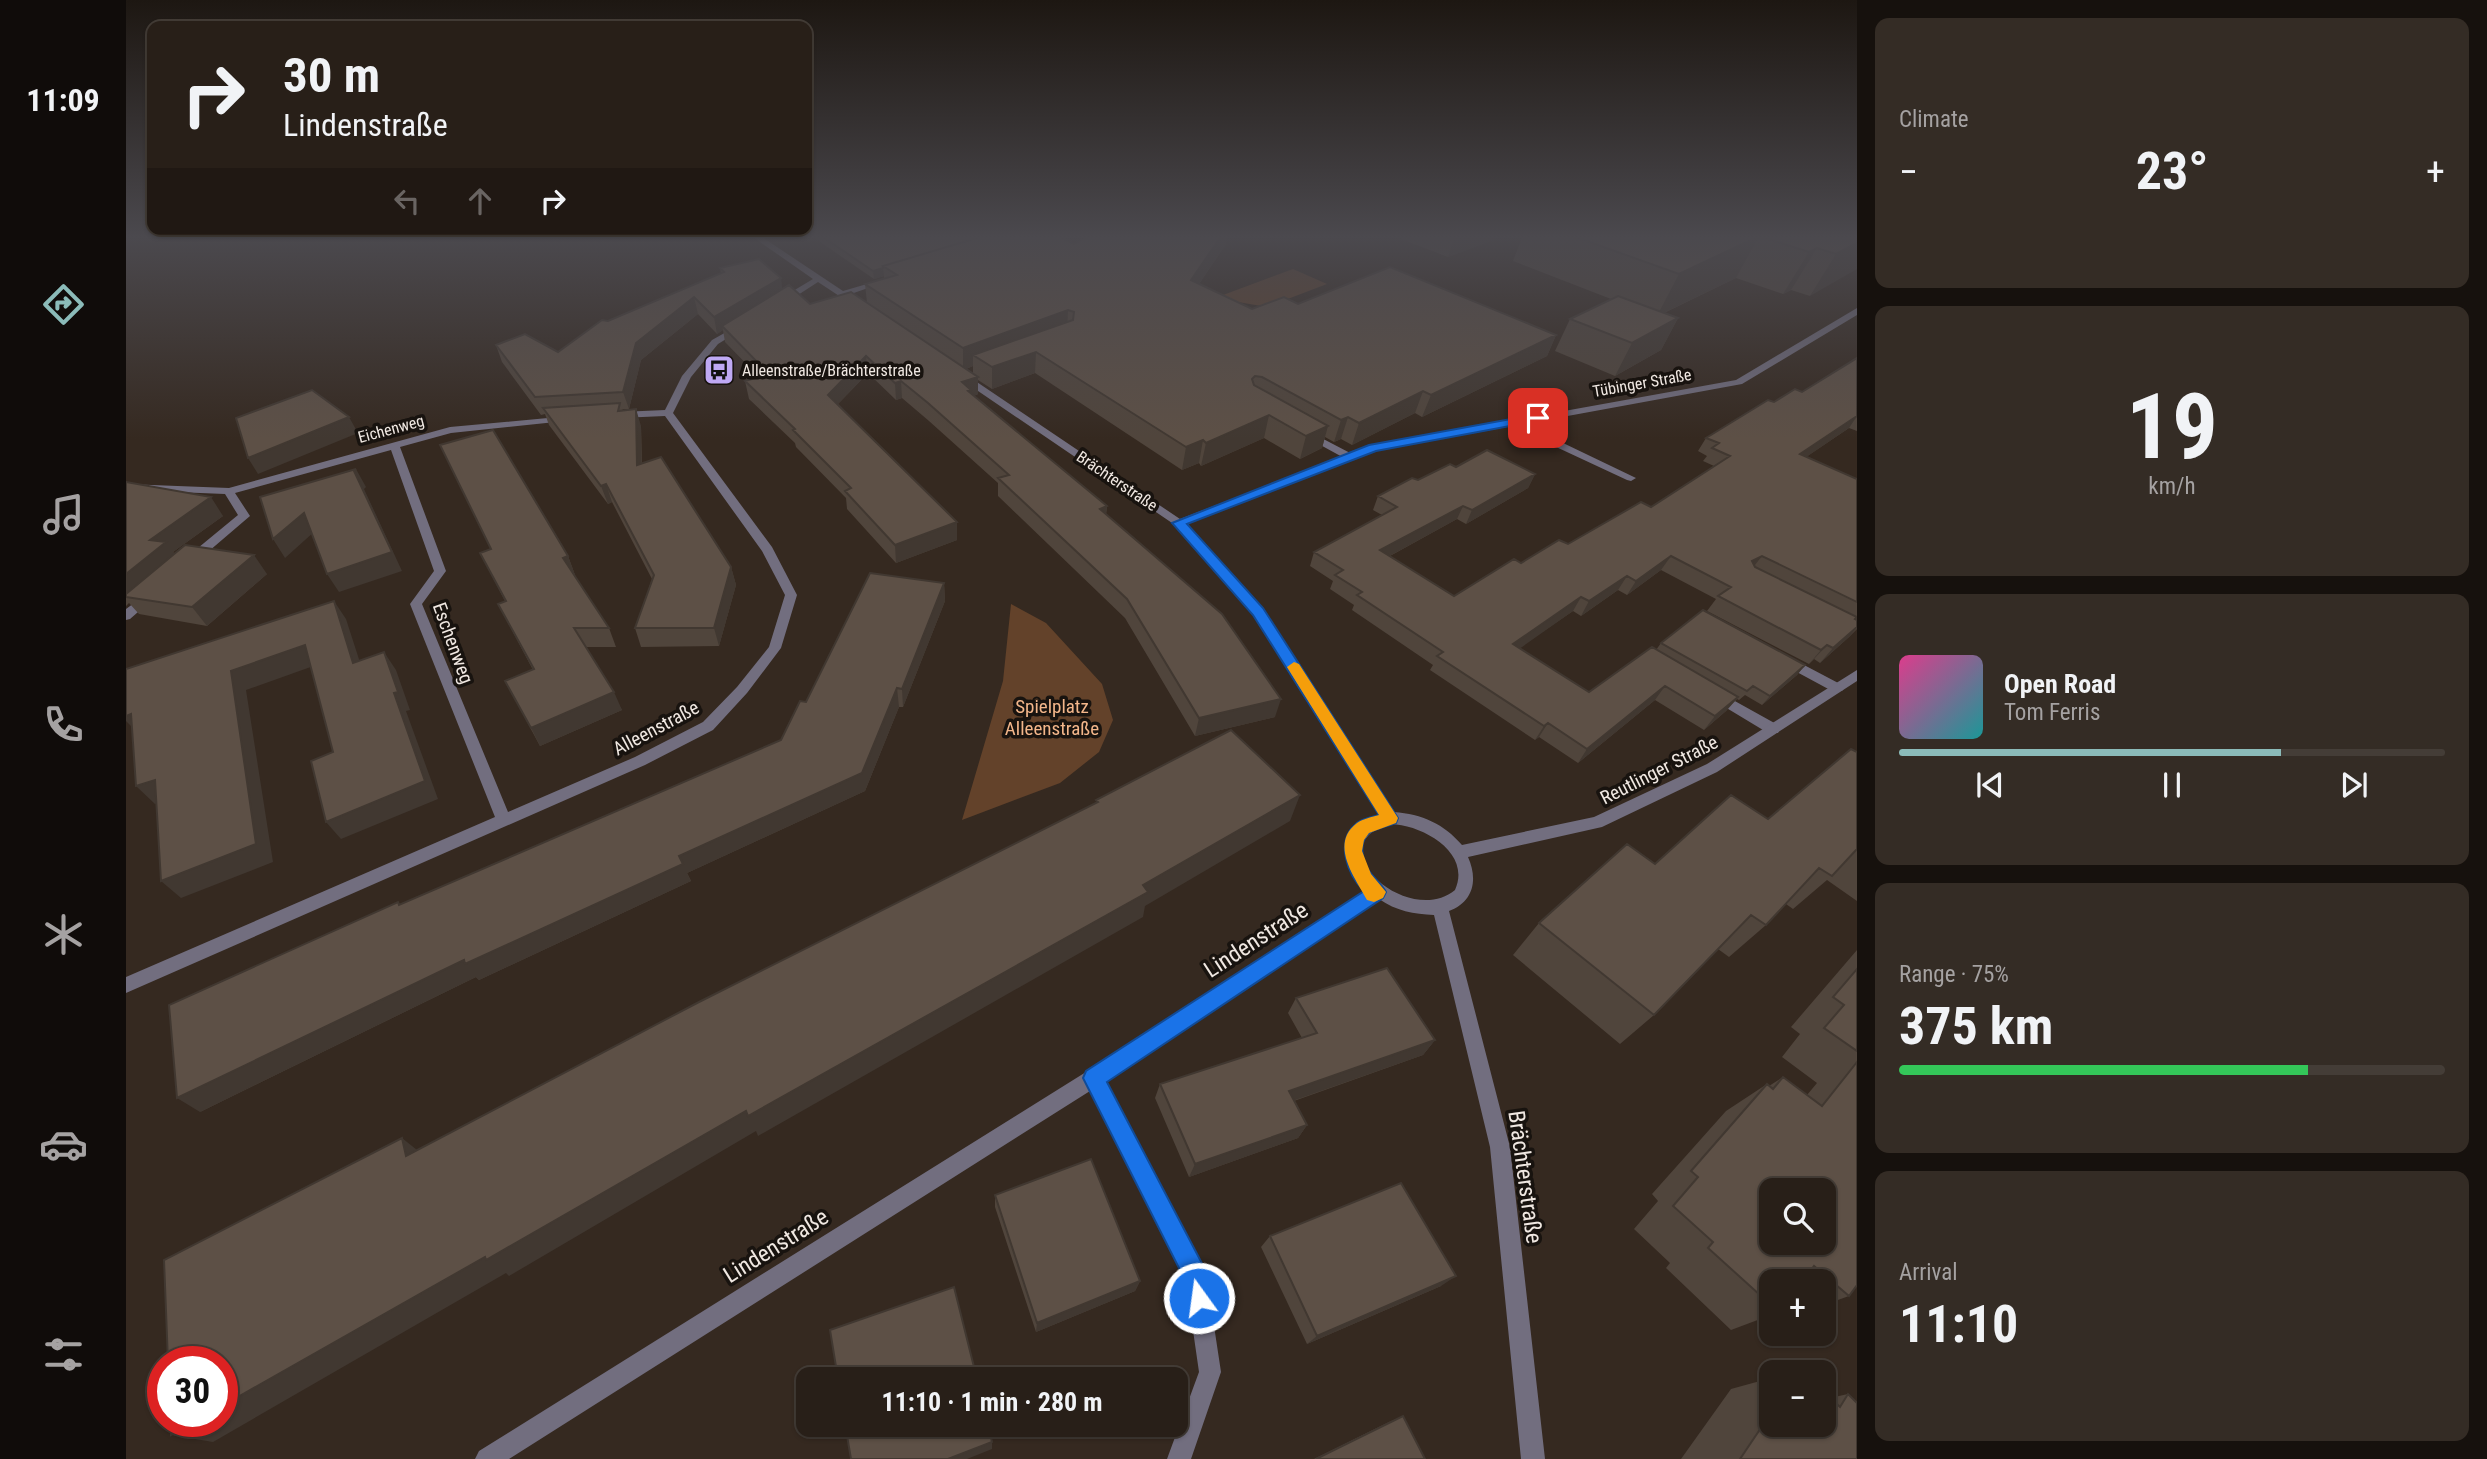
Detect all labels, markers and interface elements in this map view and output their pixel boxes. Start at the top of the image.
text: 30 m [283,47,380,104]
icon: right [168,49,259,140]
text: 11:09 [26,81,100,119]
text: Lindenstraße [283,106,448,144]
text: Climate [1899,106,1969,133]
text: 23° [2136,141,2208,202]
text: − [1899,150,1918,194]
text: + [2426,150,2445,194]
icon: left [388,182,426,220]
icon: ahead [461,182,499,220]
icon: right [534,182,572,220]
icon: directions [39,280,88,329]
bus stop icon: Alleenstraße/Brächterstraße [702,353,736,387]
place label: Alleenstraße/Brächterstraße [742,361,921,380]
street label: Tübinger Straße [1591,365,1693,401]
text: 19 [2126,374,2218,480]
pin [1508,388,1568,448]
icon: arrive [1519,399,1557,437]
street label: Eichenweg [356,411,426,447]
street label: Brächterstraße [1073,447,1161,515]
text: km/h [2148,473,2196,500]
icon: music [39,490,88,539]
street label: Eschenweg [428,599,478,687]
text: Open Road [2004,669,2116,699]
park label: Spielplatz Alleenstraße [1005,695,1099,740]
street label: Alleenstraße [609,696,703,760]
text: Tom Ferris [2004,699,2100,726]
icon: phone [39,700,88,749]
street label: Reutlinger Straße [1596,730,1722,810]
icon: previous [1971,766,2009,804]
icon: pause [2153,766,2191,804]
icon: next [2335,766,2373,804]
street label: Lindenstraße [1199,896,1313,984]
icon: climate [39,910,88,959]
text: Range · 75% [1899,961,2009,988]
text: 375 km [1899,996,2053,1057]
street label: Brächterstraße [1502,1109,1548,1245]
icon: car [39,1120,88,1169]
map controls [1759,1178,1836,1437]
button: search [1759,1178,1836,1255]
street label: Lindenstraße [719,1203,833,1289]
text: Arrival [1899,1259,1958,1286]
position arrow [1162,1261,1236,1335]
button: + [1759,1269,1836,1346]
text: 11:10 [1899,1294,2018,1355]
icon: filters [39,1330,88,1379]
speed limit sign: 30 [147,1346,238,1437]
button: − [1759,1360,1836,1437]
text: 11:10 · 1 min · 280 m [882,1387,1102,1417]

